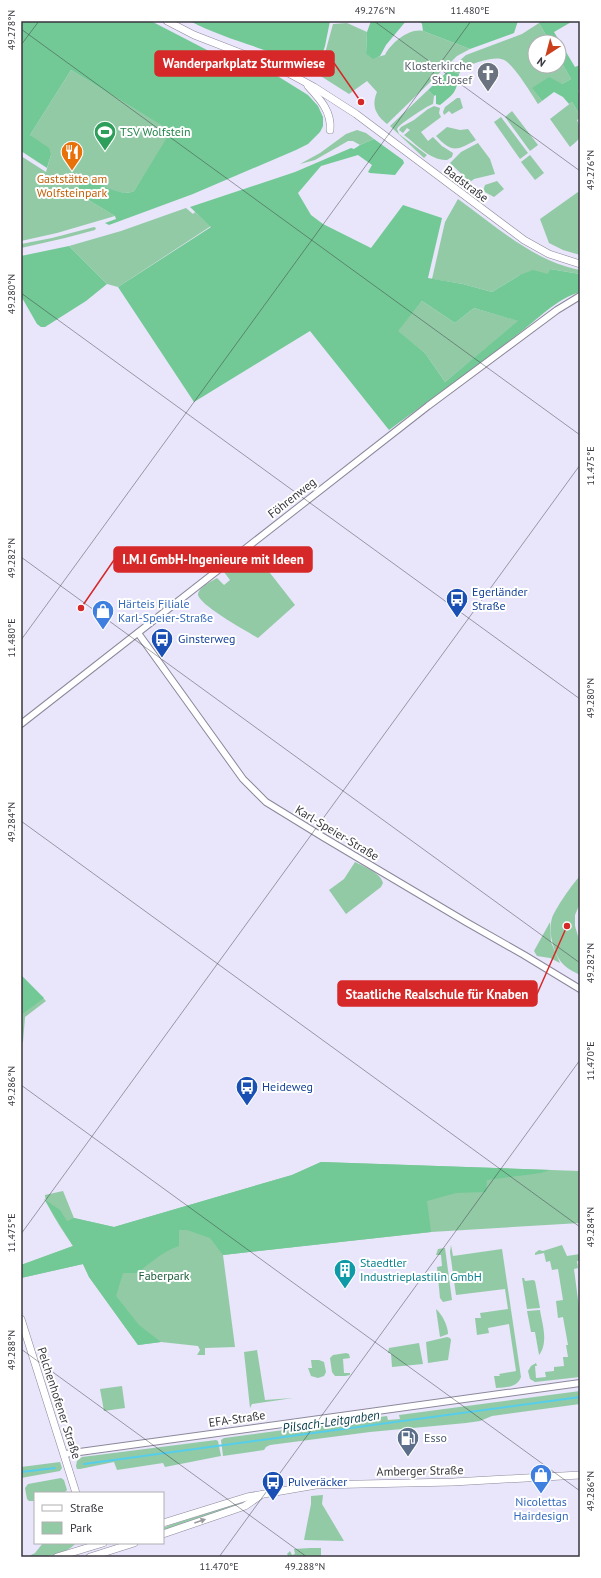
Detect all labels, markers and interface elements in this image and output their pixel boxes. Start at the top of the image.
text: 49.276°N [355,4,395,17]
text: 11.480°E [451,4,490,17]
text: 49.278°N [5,10,18,50]
north arrow [527,34,567,74]
callout: Wanderparkplatz Sturmwiese [155,51,334,76]
text: N [534,54,548,70]
text: Wanderparkplatz Sturmwiese [163,55,326,72]
place label: Klosterkirche St. Josef [404,58,473,87]
church icon: Klosterkirche St. Josef [475,60,501,93]
sports icon: TSV Wolfstein [92,119,118,152]
place label: TSV Wolfstein [120,124,191,139]
restaurant icon: Gaststätte am Wolfsteinpark [59,139,85,172]
text: 49.276°N [584,150,597,190]
street label: Badstraße [441,162,491,205]
place label: Gaststätte am Wolfsteinpark [37,171,107,200]
text: 49.280°N [5,274,18,314]
text: 11.475°E [584,447,597,486]
street label: Föhrenweg [265,474,319,521]
text: 49.282°N [5,538,18,578]
callout: I.M.I GmbH-Ingenieure mit Ideen [114,547,312,572]
text: I.M.I GmbH-Ingenieure mit Ideen [122,551,304,568]
place label: Egerländer Straße [472,584,528,613]
bus stop icon: Egerländer Straße [444,586,470,619]
place label: Härteis Filiale Karl-Speier-Straße [118,596,213,625]
shop icon: Härteis Filiale Karl-Speier-Straße [90,598,116,631]
text: 11.480°E [5,619,18,658]
bus stop icon: Ginsterweg [149,626,175,659]
place label: Ginsterweg [178,631,235,646]
text: 49.280°N [584,678,597,718]
text: 49.284°N [5,802,18,842]
street label: Karl-Speier-Straße [293,802,382,864]
text: 49.282°N [584,943,597,983]
callout: Staatliche Realschule für Knaben [338,981,537,1006]
text: Staatliche Realschule für Knaben [346,986,528,1003]
text: 11.470°E [584,1042,597,1081]
text: 49.286°N [5,1066,18,1106]
bus stop icon: Heideweg [234,1074,260,1107]
place label: Heideweg [262,1079,313,1094]
text: 49.284°N [584,1207,597,1247]
text: 11.475°E [5,1214,18,1253]
place label: Staedtler Industrieplastilin GmbH [360,1255,482,1284]
building icon: Staedtler Industrieplastilin GmbH [332,1257,358,1290]
park label: Faberpark [138,1268,190,1283]
text: 49.288°N [5,1330,18,1370]
street label: Pelchenhofener Straße [34,1345,85,1461]
water label: Pilsach-Leitgraben [281,1406,381,1437]
street label: EFA-Straße [208,1407,266,1430]
fuel station icon: Esso [395,1425,421,1458]
place label: Esso [424,1430,447,1445]
street label: Amberger Straße [376,1462,464,1479]
shop icon: Nicolettas Hairdesign [528,1462,554,1495]
bus stop icon: Pulveräcker [260,1469,286,1502]
text: 49.286°N [584,1471,597,1511]
place label: Pulveräcker [288,1474,347,1489]
legend [34,1492,164,1544]
place label: Nicolettas Hairdesign [513,1494,569,1523]
text: Straße [70,1500,104,1515]
one-way arrow [194,1518,206,1524]
text: Park [70,1520,92,1535]
text: 11.470°E [200,1560,239,1573]
text: 49.288°N [285,1560,325,1573]

